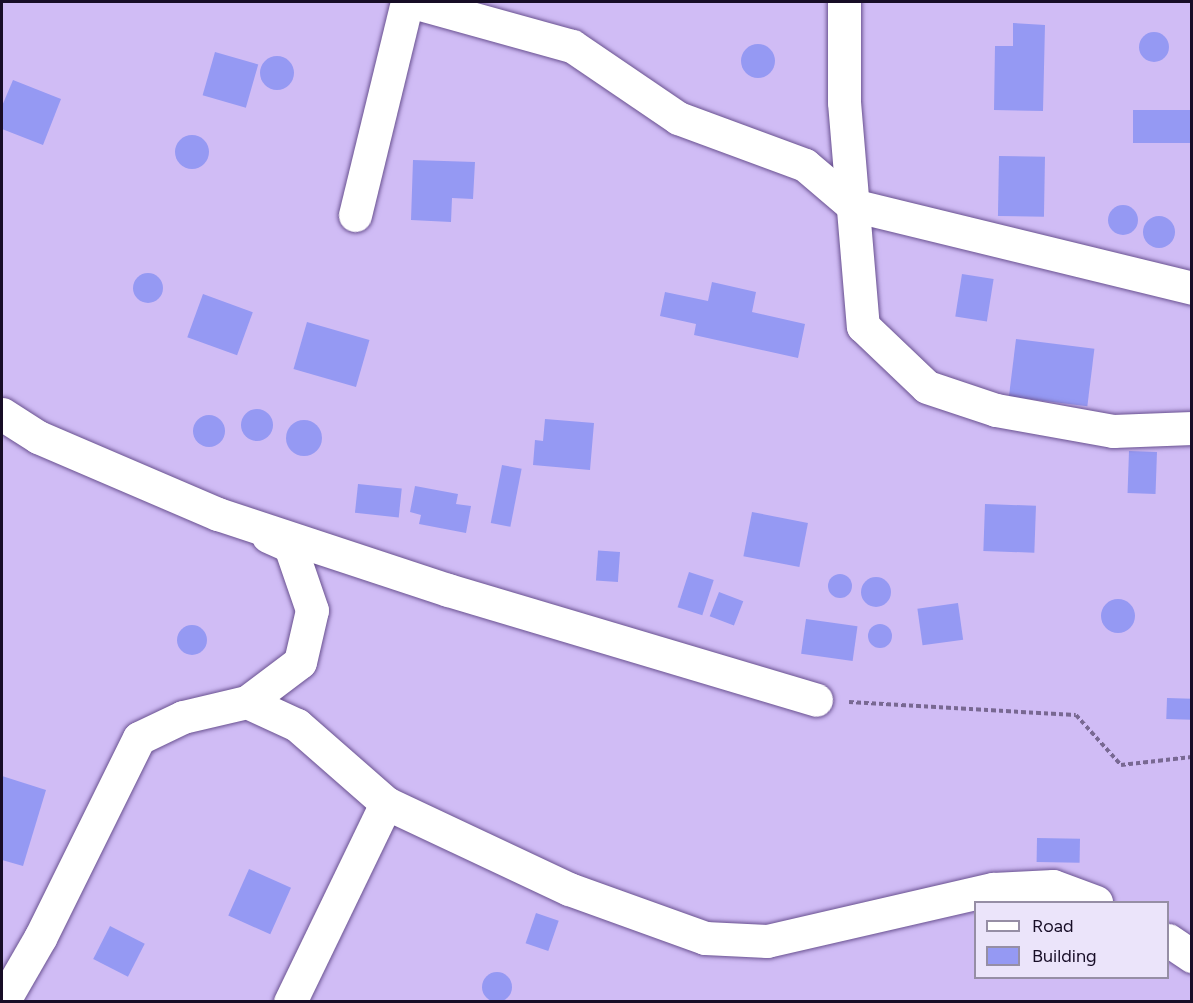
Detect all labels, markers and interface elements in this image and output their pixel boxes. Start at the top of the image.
legend [974,901,1169,979]
text: Road [1032,915,1073,937]
text: Building [1032,945,1097,967]

